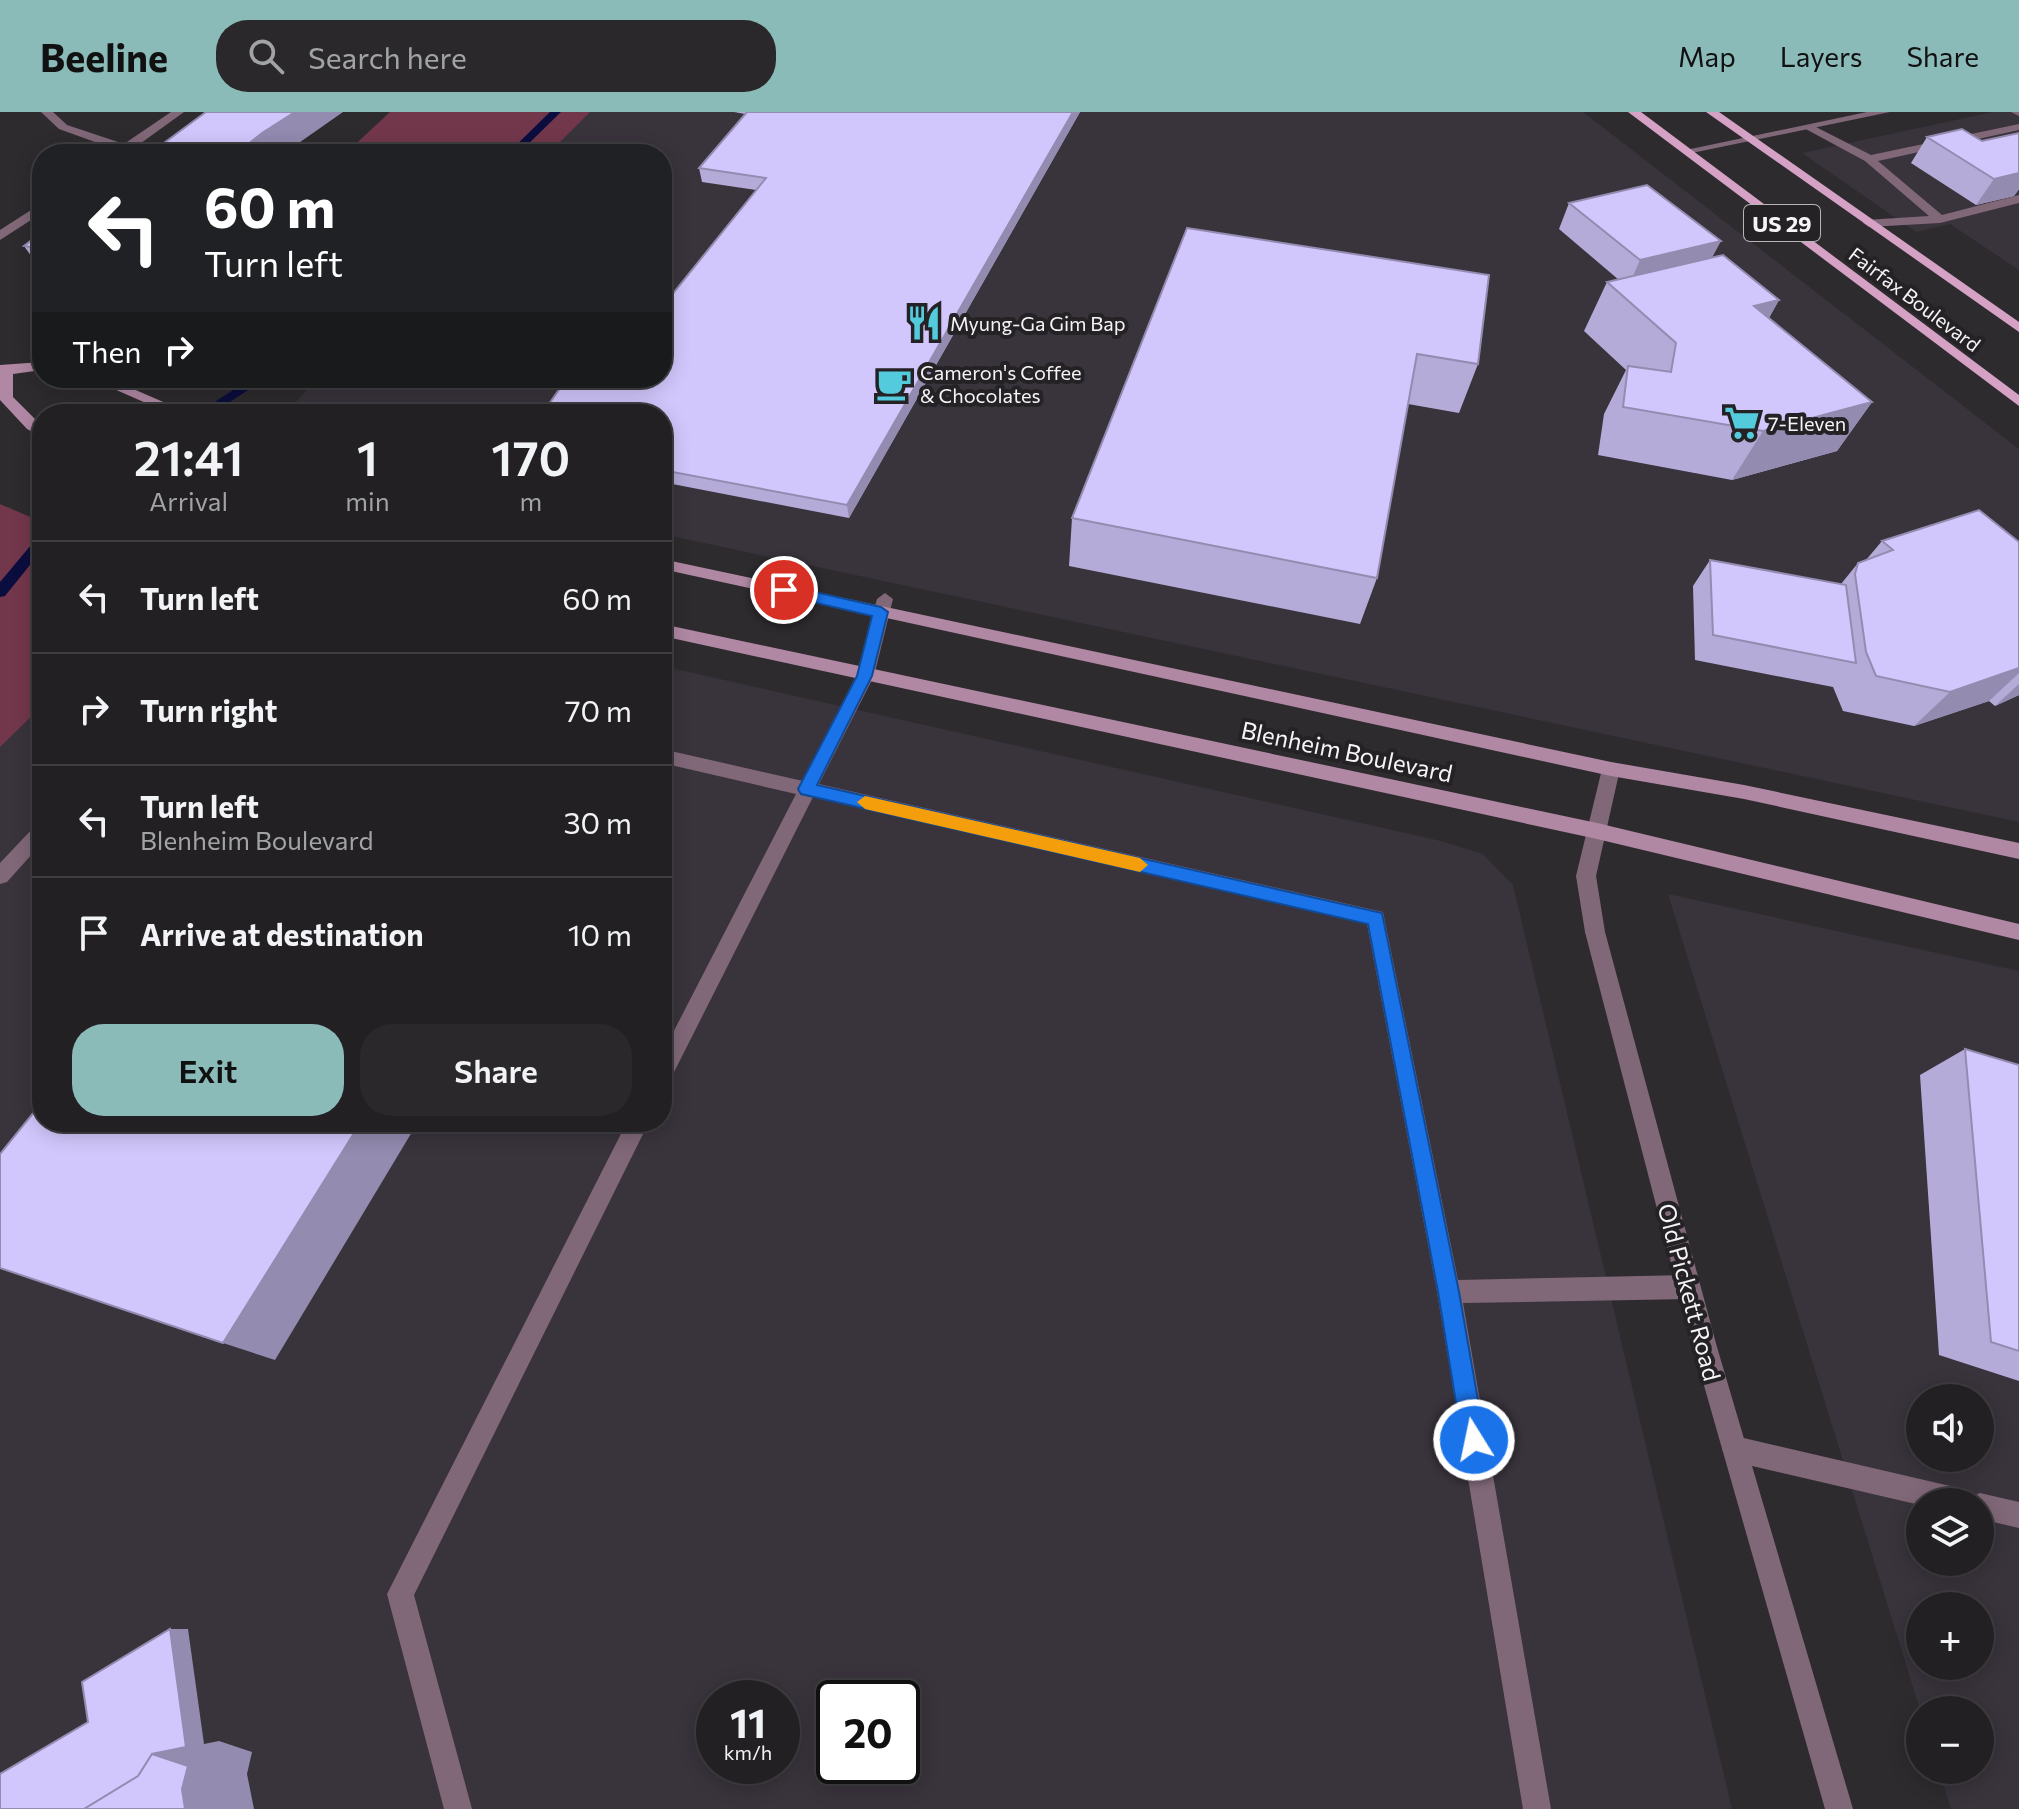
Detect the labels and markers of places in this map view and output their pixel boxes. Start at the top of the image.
restaurant icon: Myung-Ga Gim Bap [905,304,943,342]
place label: Myung-Ga Gim Bap [950,311,1126,335]
place label: Cameron's Coffee & Chocolates [920,360,1082,407]
cafe icon: Cameron's Coffee & Chocolates [875,365,913,403]
supermarket icon: 7-Eleven [1723,404,1761,442]
place label: 7-Eleven [1768,411,1846,435]
pin [750,556,818,624]

